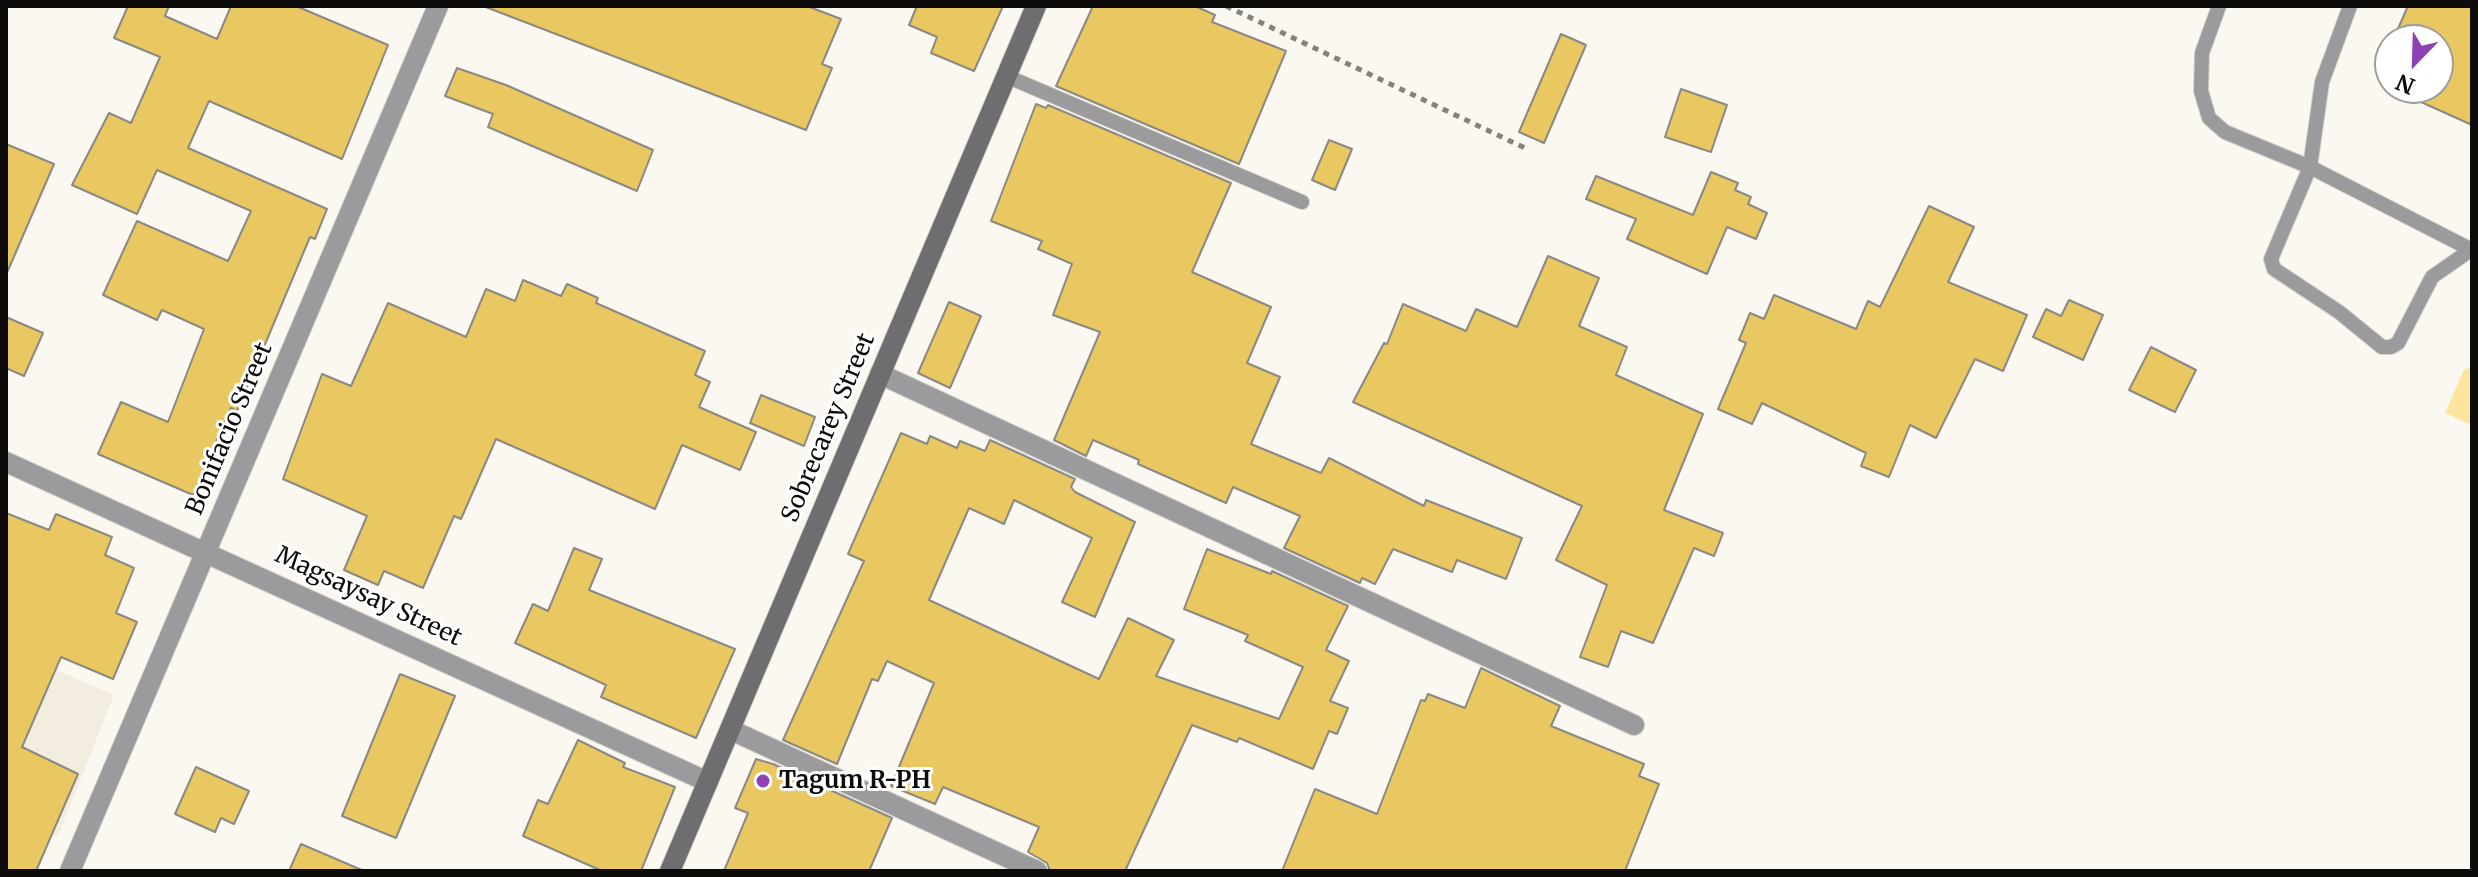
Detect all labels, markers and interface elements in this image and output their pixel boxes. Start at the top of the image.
north arrow [2374,24,2454,104]
text: N [2392,68,2419,101]
street label: Sobrecarey Street [776,329,882,527]
street label: Bonifacio Street [181,339,279,519]
street label: Magsaysay Street [270,541,466,653]
place label: Tagum R-PH [779,767,931,795]
marker: Tagum R-PH [754,772,772,790]

